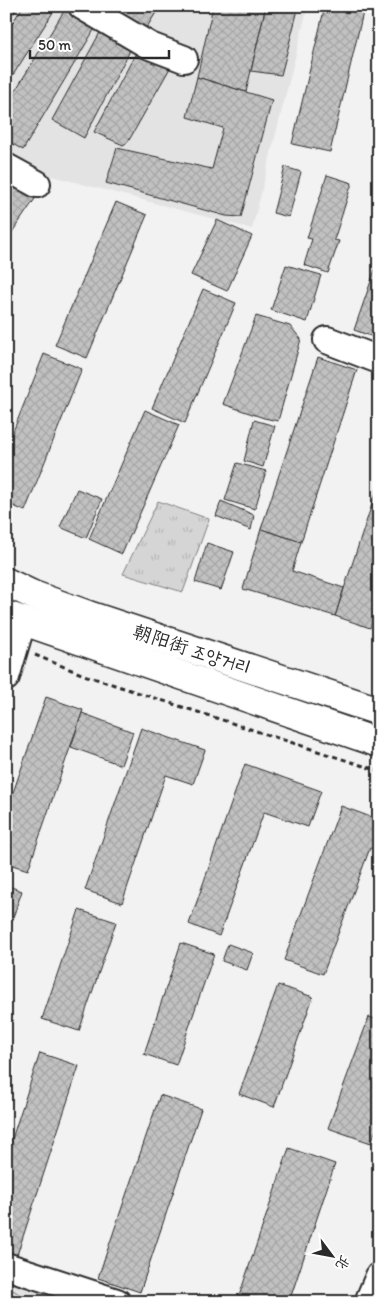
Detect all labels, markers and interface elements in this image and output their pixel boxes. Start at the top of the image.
scale bar [30,28,169,60]
text: 50 m [38,36,71,54]
street label: 朝阳街 조양거리 [130,620,254,679]
north arrow [308,1230,358,1280]
text: 北 [332,1252,354,1273]

